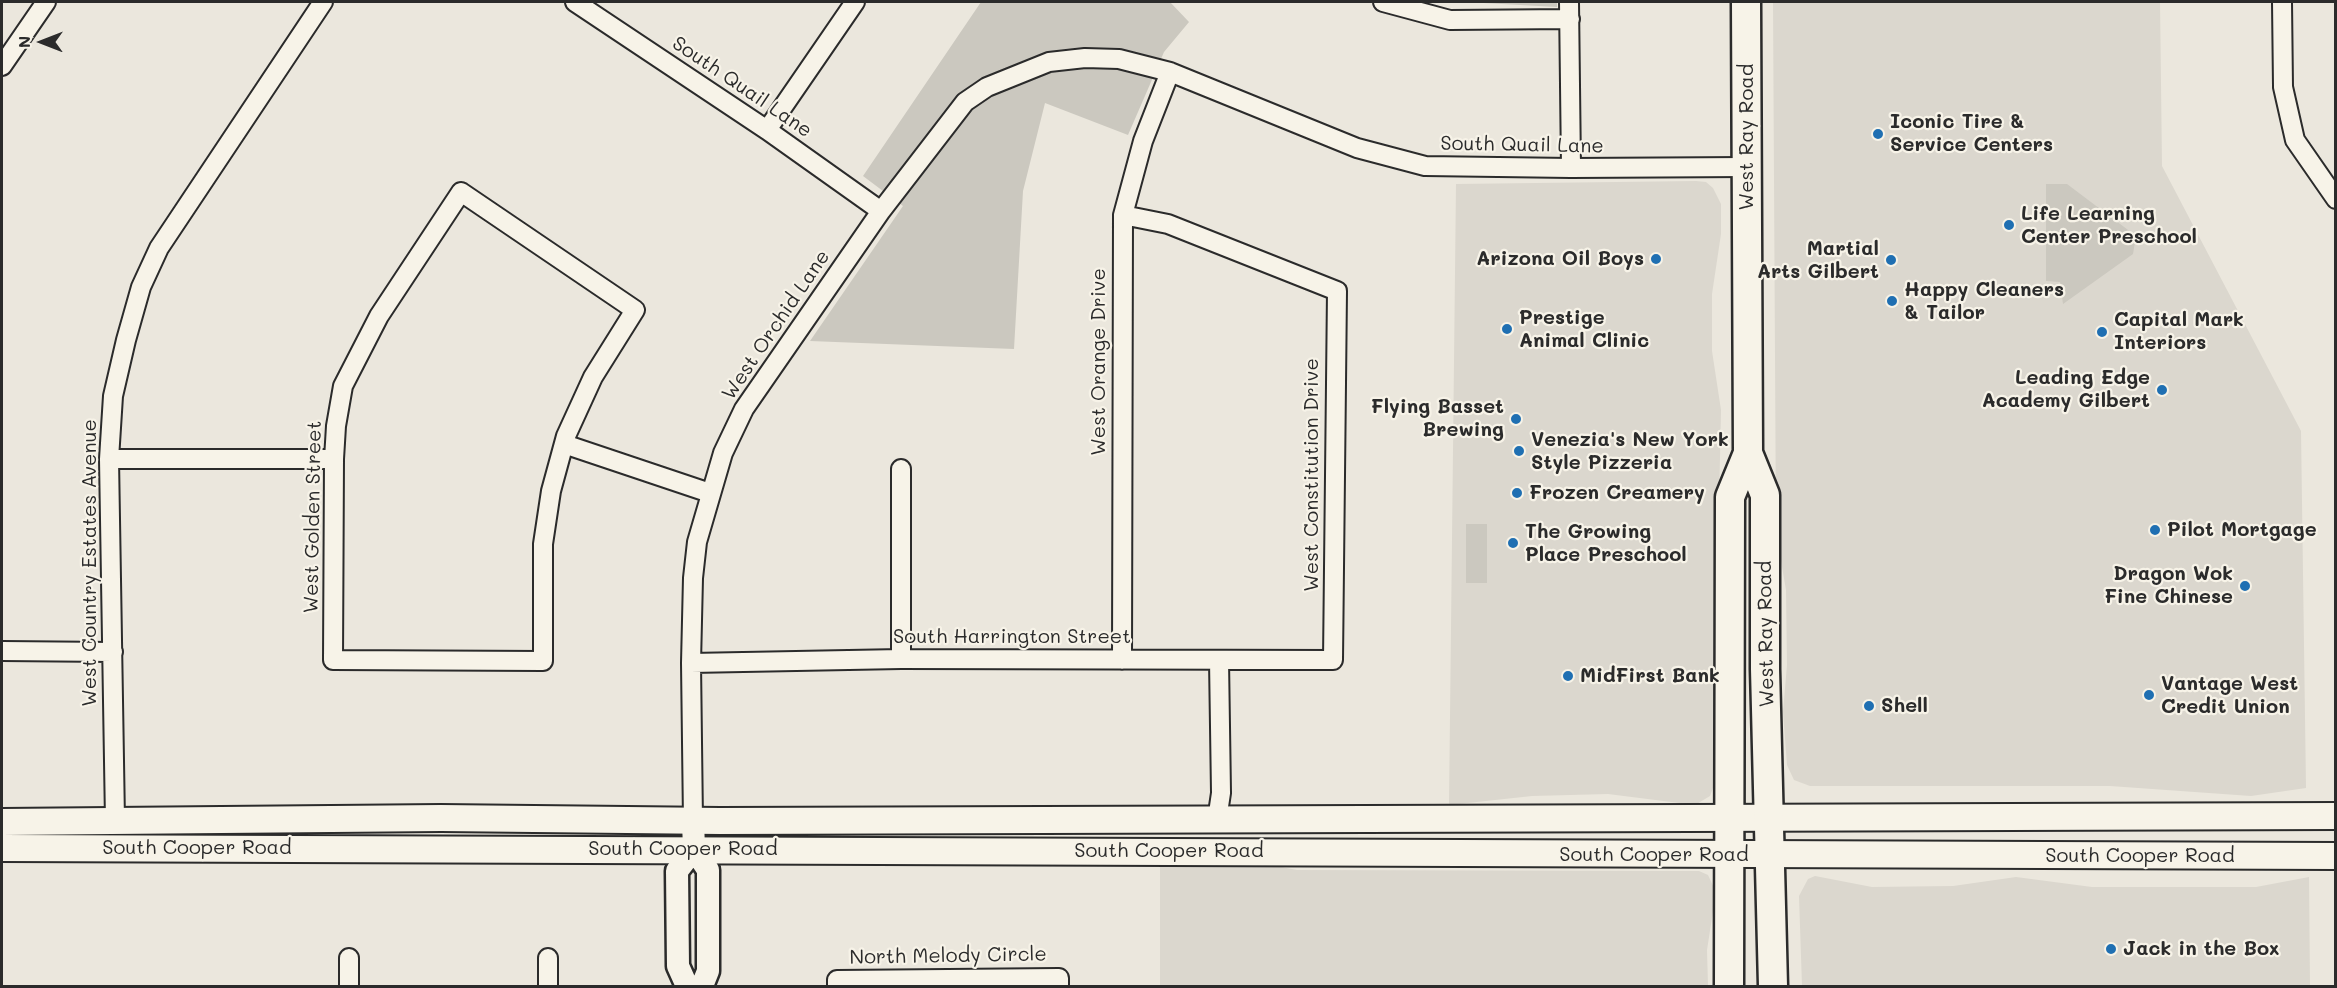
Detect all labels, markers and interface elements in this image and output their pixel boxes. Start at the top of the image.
north arrow [12,12,72,72]
street label: South Quail Lane [667,31,817,143]
text: N [13,36,34,48]
street label: West Ray Road [1735,64,1759,210]
place label: Iconic Tire & Service Centers [1890,110,2053,157]
marker: Iconic Tire & Service Centers [1871,127,1885,141]
street label: South Quail Lane [1440,132,1604,158]
place label: Life Learning Center Preschool [2021,202,2197,249]
marker: Life Learning Center Preschool [2002,218,2016,232]
place label: Martial Arts Gilbert [1757,237,1879,284]
street label: West Orchid Lane [717,246,835,404]
place label: Arizona Oil Boys [1476,247,1644,271]
marker: Arizona Oil Boys [1649,252,1663,266]
marker: Martial Arts Gilbert [1884,253,1898,267]
street label: West Orange Drive [1087,268,1111,456]
place label: Happy Cleaners & Tailor [1904,278,2064,325]
marker: Happy Cleaners & Tailor [1885,294,1899,308]
place label: Prestige Animal Clinic [1519,306,1649,353]
place label: Capital Mark Interiors [2114,308,2244,355]
marker: Prestige Animal Clinic [1500,322,1514,336]
marker: Capital Mark Interiors [2095,325,2109,339]
street label: West Constitution Drive [1300,358,1324,592]
place label: Leading Edge Academy Gilbert [1982,366,2150,413]
marker: Leading Edge Academy Gilbert [2155,383,2169,397]
place label: Flying Basset Brewing [1371,395,1504,442]
marker: Flying Basset Brewing [1509,412,1523,426]
street label: West Country Estates Avenue [78,419,102,707]
street label: West Golden Street [299,420,327,614]
place label: Venezia's New York Style Pizzeria [1531,428,1729,475]
marker: Venezia's New York Style Pizzeria [1512,444,1526,458]
place label: Frozen Creamery [1529,481,1705,505]
marker: Frozen Creamery [1510,486,1524,500]
place label: Pilot Mortgage [2167,518,2317,542]
place label: The Growing Place Preschool [1525,520,1687,567]
marker: Pilot Mortgage [2148,523,2162,537]
marker: The Growing Place Preschool [1506,536,1520,550]
street label: West Ray Road [1753,560,1779,708]
place label: Dragon Wok Fine Chinese [2104,562,2233,609]
marker: Dragon Wok Fine Chinese [2238,579,2252,593]
street label: South Harrington Street [893,625,1131,649]
place label: MidFirst Bank [1580,664,1720,688]
marker: MidFirst Bank [1561,669,1575,683]
place label: Vantage West Credit Union [2161,672,2298,719]
marker: Vantage West Credit Union [2142,688,2156,702]
place label: Shell [1881,694,1928,718]
marker: Shell [1862,699,1876,713]
street label: South Cooper Road [102,836,292,860]
street label: South Cooper Road [588,837,778,861]
street label: South Cooper Road [1074,839,1264,863]
street label: South Cooper Road [1559,843,1749,867]
street label: South Cooper Road [2045,844,2235,868]
place label: Jack in the Box [2123,937,2280,961]
street label: North Melody Circle [849,942,1047,970]
marker: Jack in the Box [2104,942,2118,956]

